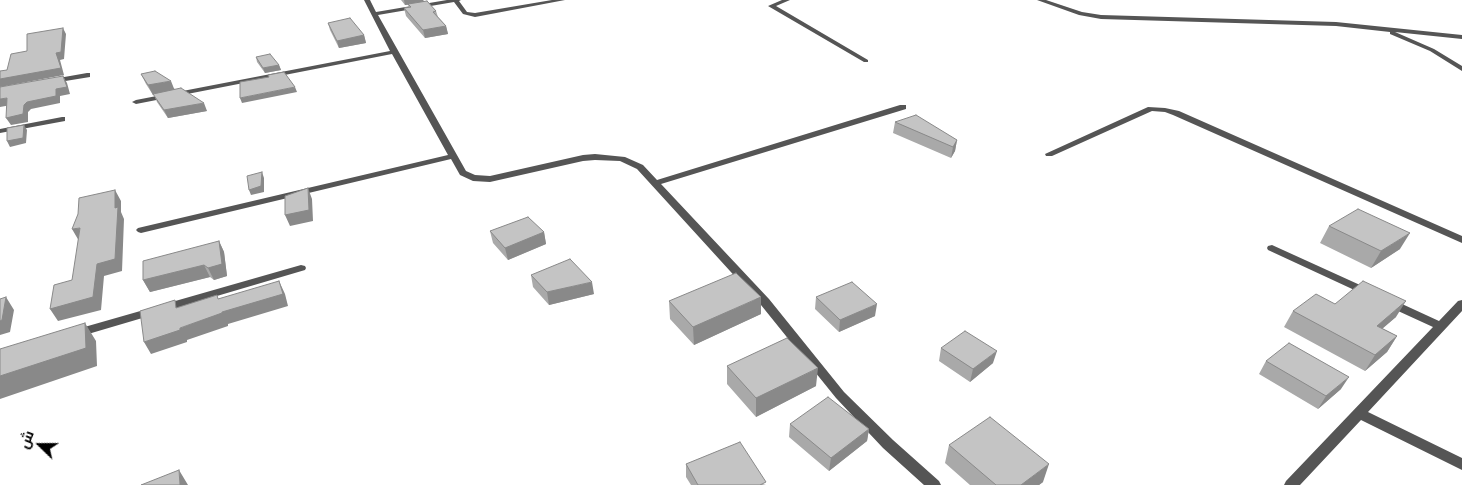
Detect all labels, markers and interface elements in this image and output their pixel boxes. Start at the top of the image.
north arrow [15,420,65,470]
text: ش [15,428,37,451]

